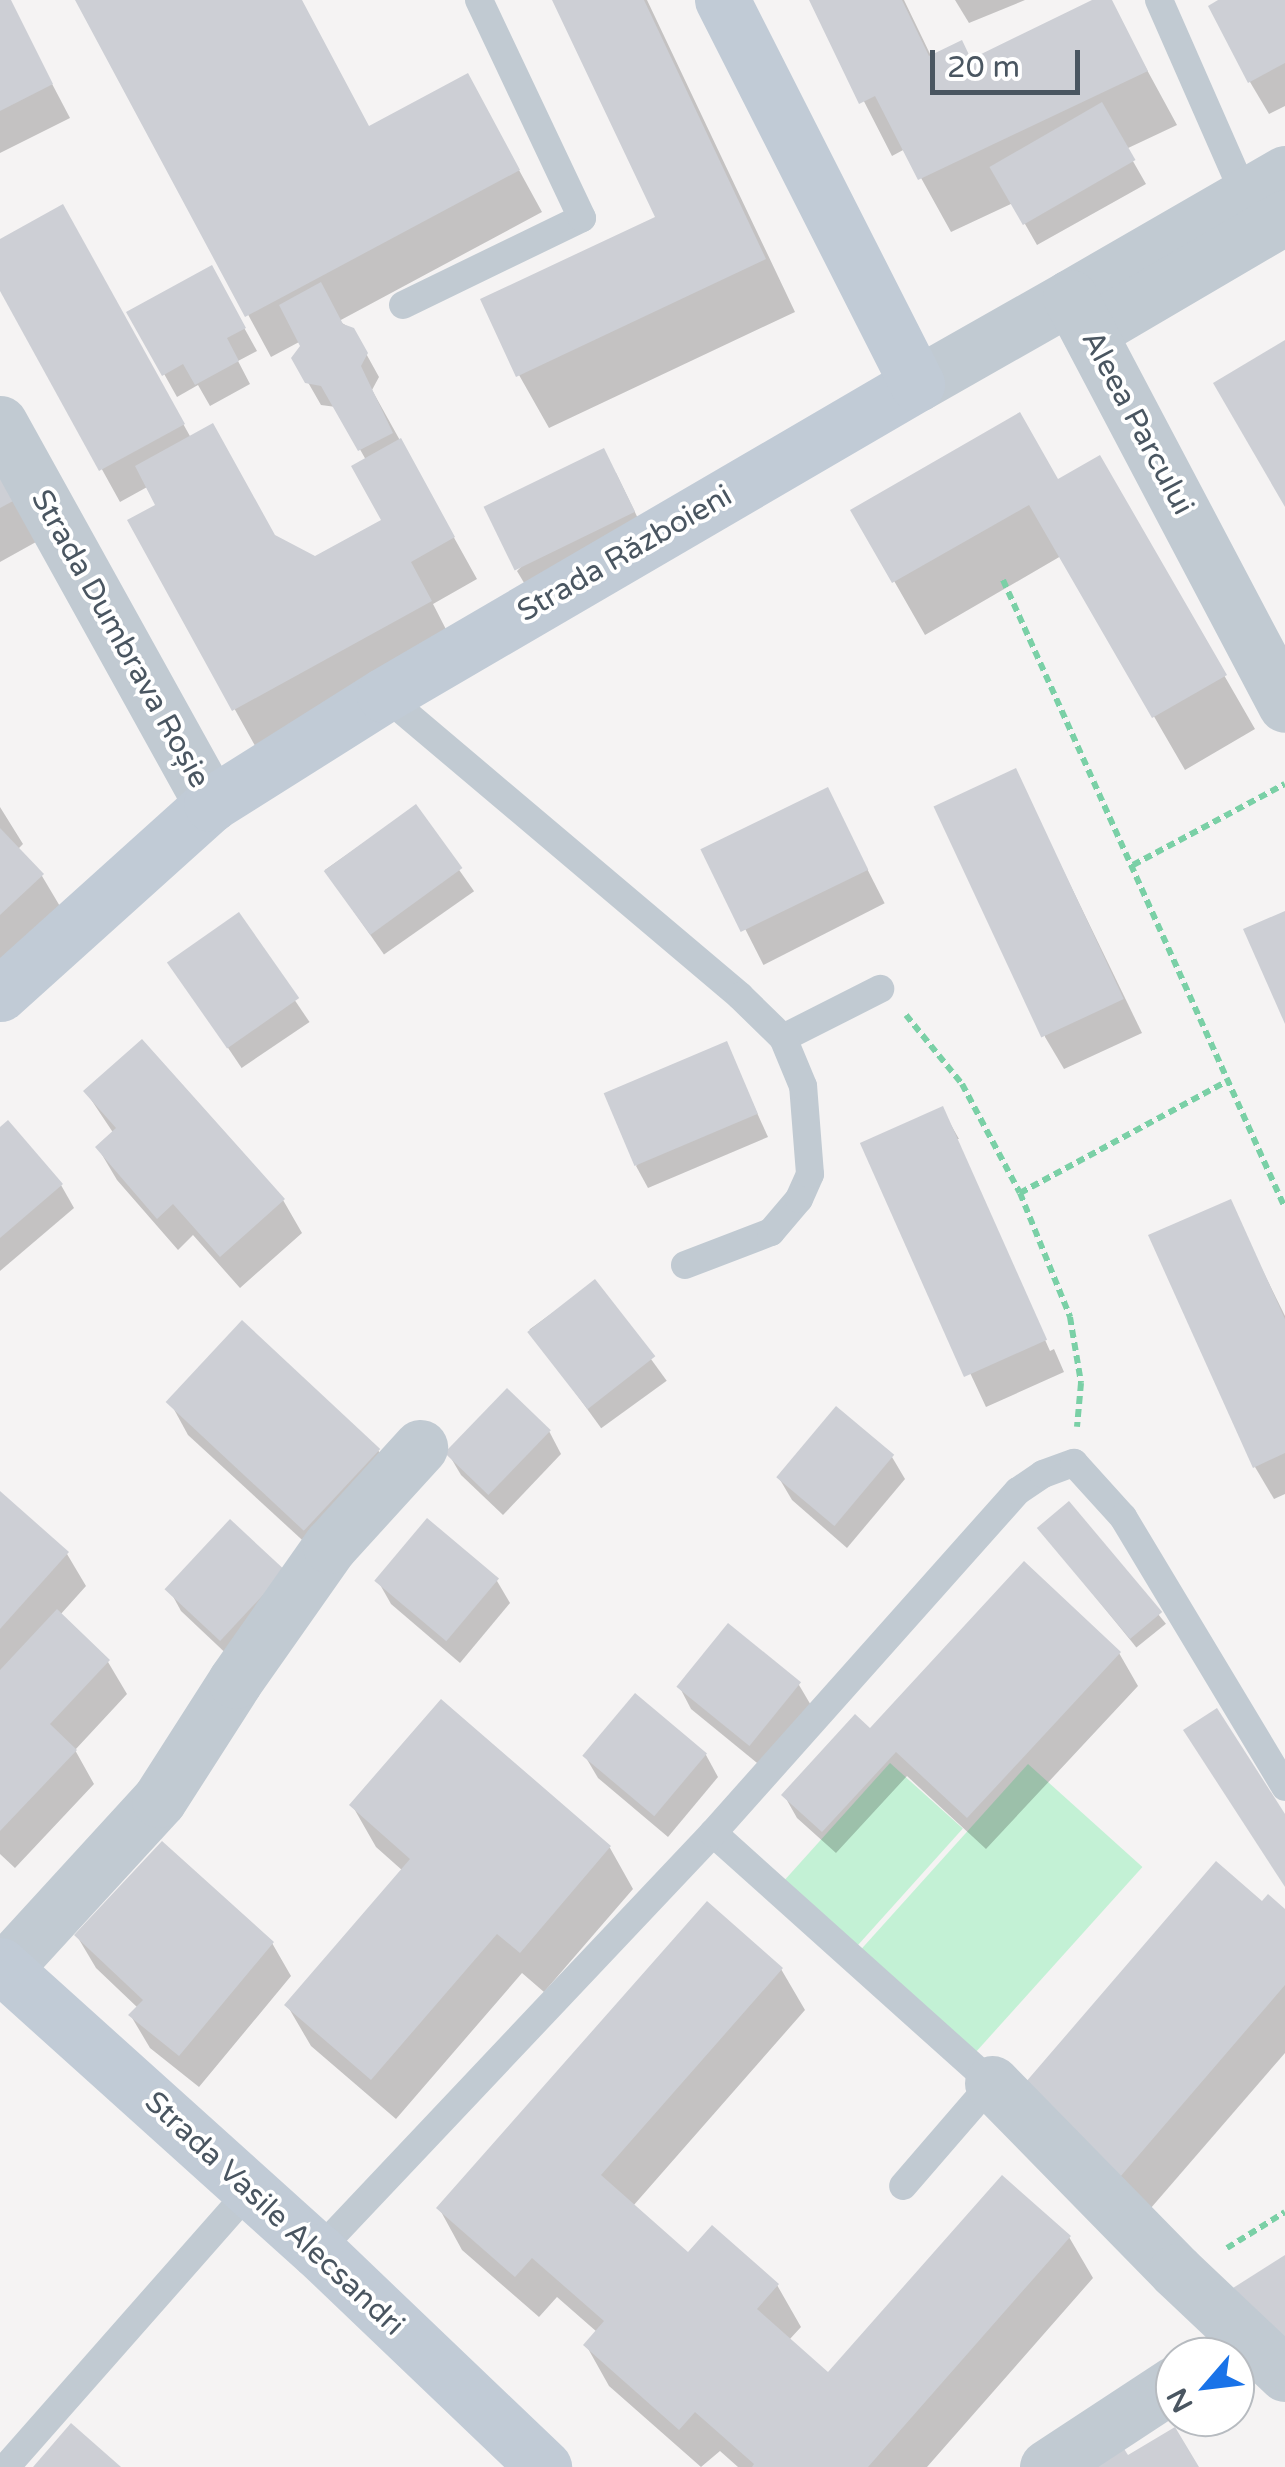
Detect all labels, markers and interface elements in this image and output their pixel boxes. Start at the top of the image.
scale bar [935,30,1085,92]
text: 20 m [947,49,1020,86]
street label: Aleea Parcului [1073,325,1201,521]
street label: Strada Războieni [511,478,739,630]
street label: Strada Dumbrava Roșie [23,484,217,794]
street label: Strada Vasile Alecsandri [137,2084,411,2344]
north arrow [1155,2337,1255,2437]
text: N [1160,2382,1201,2418]

